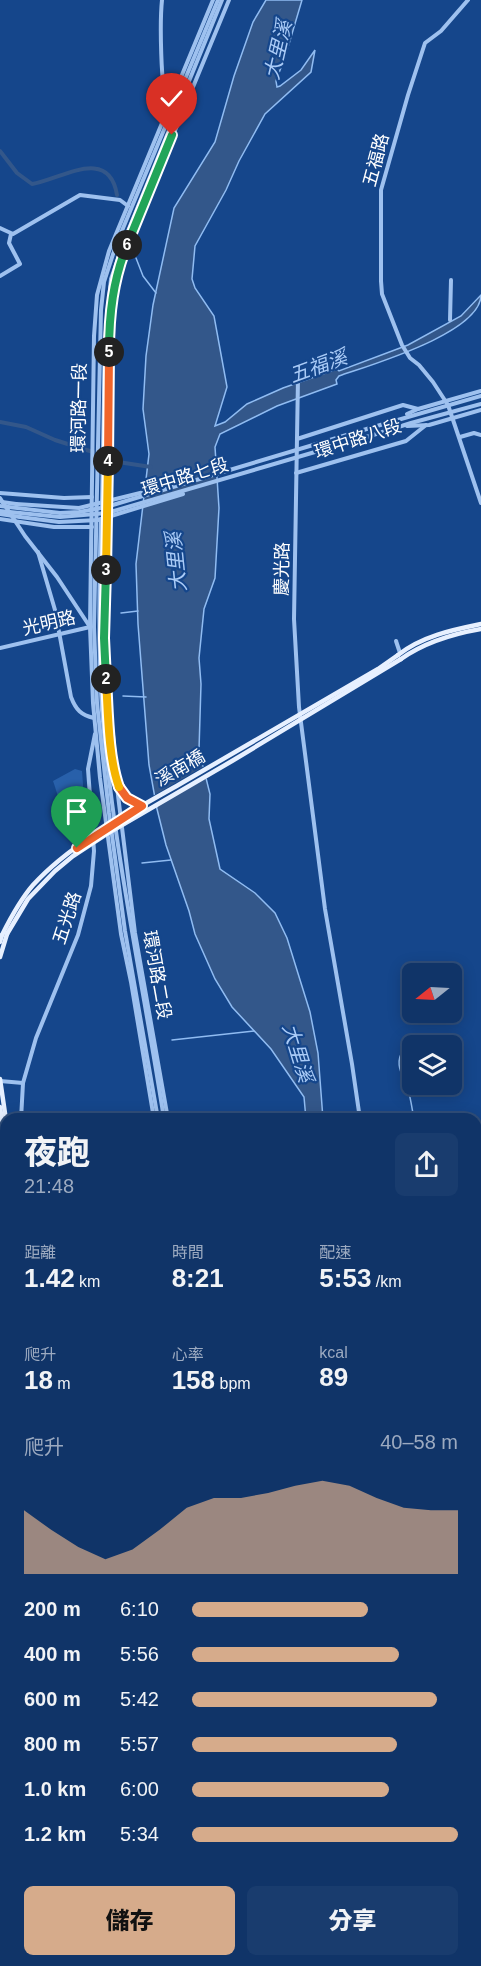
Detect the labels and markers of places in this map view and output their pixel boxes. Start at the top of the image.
pin [146,73,197,135]
pin: 6 [112,230,142,260]
pin: 5 [94,337,124,367]
pin: 4 [93,446,123,476]
pin: 3 [91,555,121,585]
pin: 2 [91,664,121,694]
pin [51,786,102,848]

